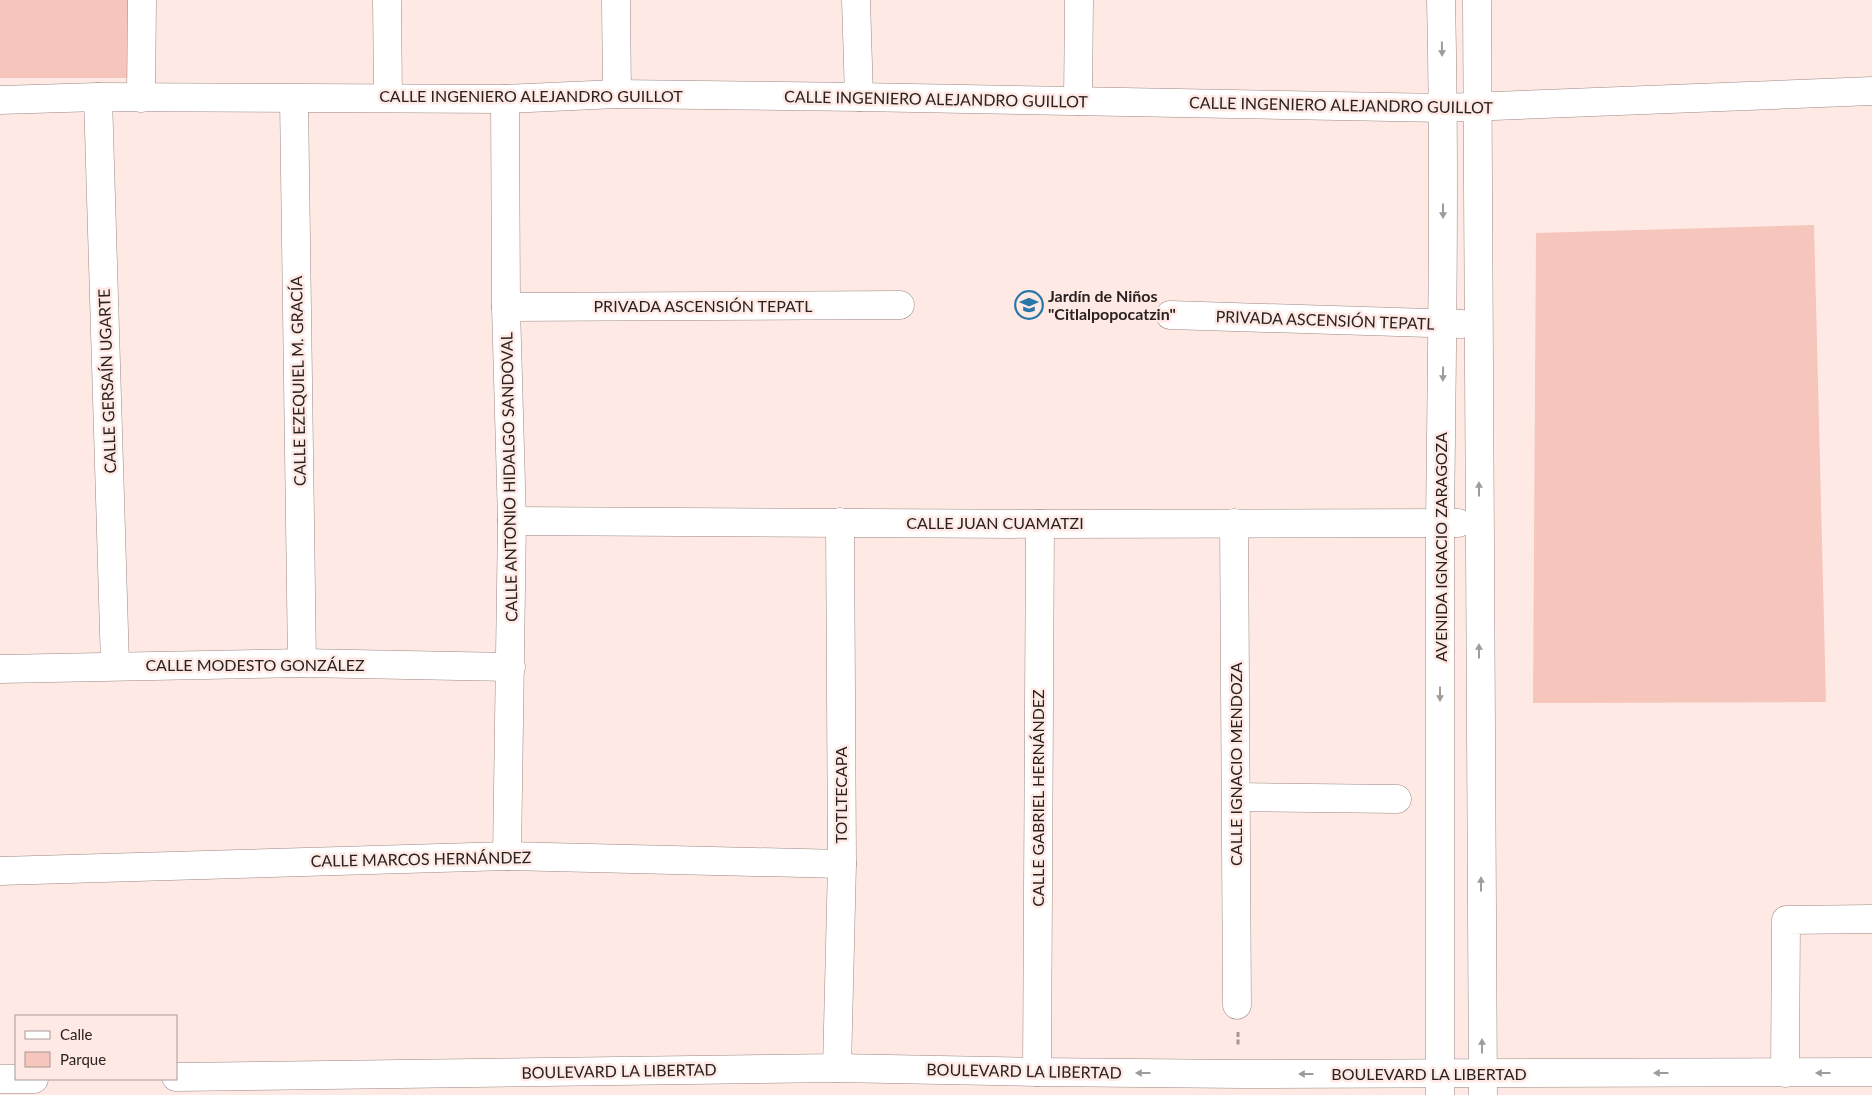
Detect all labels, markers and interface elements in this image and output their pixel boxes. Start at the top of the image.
one-way arrow [1438,41,1446,57]
street label: CALLE INGENIERO ALEJANDRO GUILLOT [379,86,683,105]
street label: CALLE INGENIERO ALEJANDRO GUILLOT [784,86,1089,111]
street label: CALLE INGENIERO ALEJANDRO GUILLOT [1189,92,1494,117]
one-way arrow [1439,203,1447,219]
street label: CALLE EZEQUIEL M. GRACÍA [286,276,309,486]
place label: Jardín de Niños "Citlalpopocatzin" [1048,286,1176,323]
street label: CALLE GERSAÍN UGARTE [94,288,119,474]
school or university icon: Jardín de Niños "Citlalpopocatzin" [1014,290,1044,320]
street label: PRIVADA ASCENSIÓN TEPATL [594,296,812,315]
street label: PRIVADA ASCENSIÓN TEPATL [1215,306,1435,333]
street label: CALLE ANTONIO HIDALGO SANDOVAL [496,332,521,622]
one-way arrow [1439,366,1447,382]
street label: AVENIDA IGNACIO ZARAGOZA [1431,432,1450,662]
one-way arrow [1475,481,1483,497]
street label: CALLE JUAN CUAMATZI [906,513,1084,532]
one-way arrow [1475,643,1483,659]
street label: CALLE MODESTO GONZÁLEZ [145,655,365,674]
street label: CALLE IGNACIO MENDOZA [1226,662,1245,866]
one-way arrow [1436,686,1444,702]
street label: CALLE GABRIEL HERNÁNDEZ [1028,689,1047,907]
street label: TOTLTECAPA [831,746,850,844]
street label: CALLE MARCOS HERNÁNDEZ [310,847,532,870]
one-way arrow [1477,876,1485,892]
legend [15,1015,178,1080]
text: Calle [60,1025,93,1043]
one-way arrow [1478,1038,1486,1054]
text: Parque [60,1050,106,1068]
street label: BOULEVARD LA LIBERTAD [521,1059,717,1082]
street label: BOULEVARD LA LIBERTAD [926,1059,1122,1082]
street label: BOULEVARD LA LIBERTAD [1331,1064,1527,1083]
one-way arrow [1135,1069,1151,1077]
one-way arrow [1653,1069,1669,1077]
one-way arrow [1815,1069,1831,1077]
one-way arrow [1298,1070,1314,1078]

